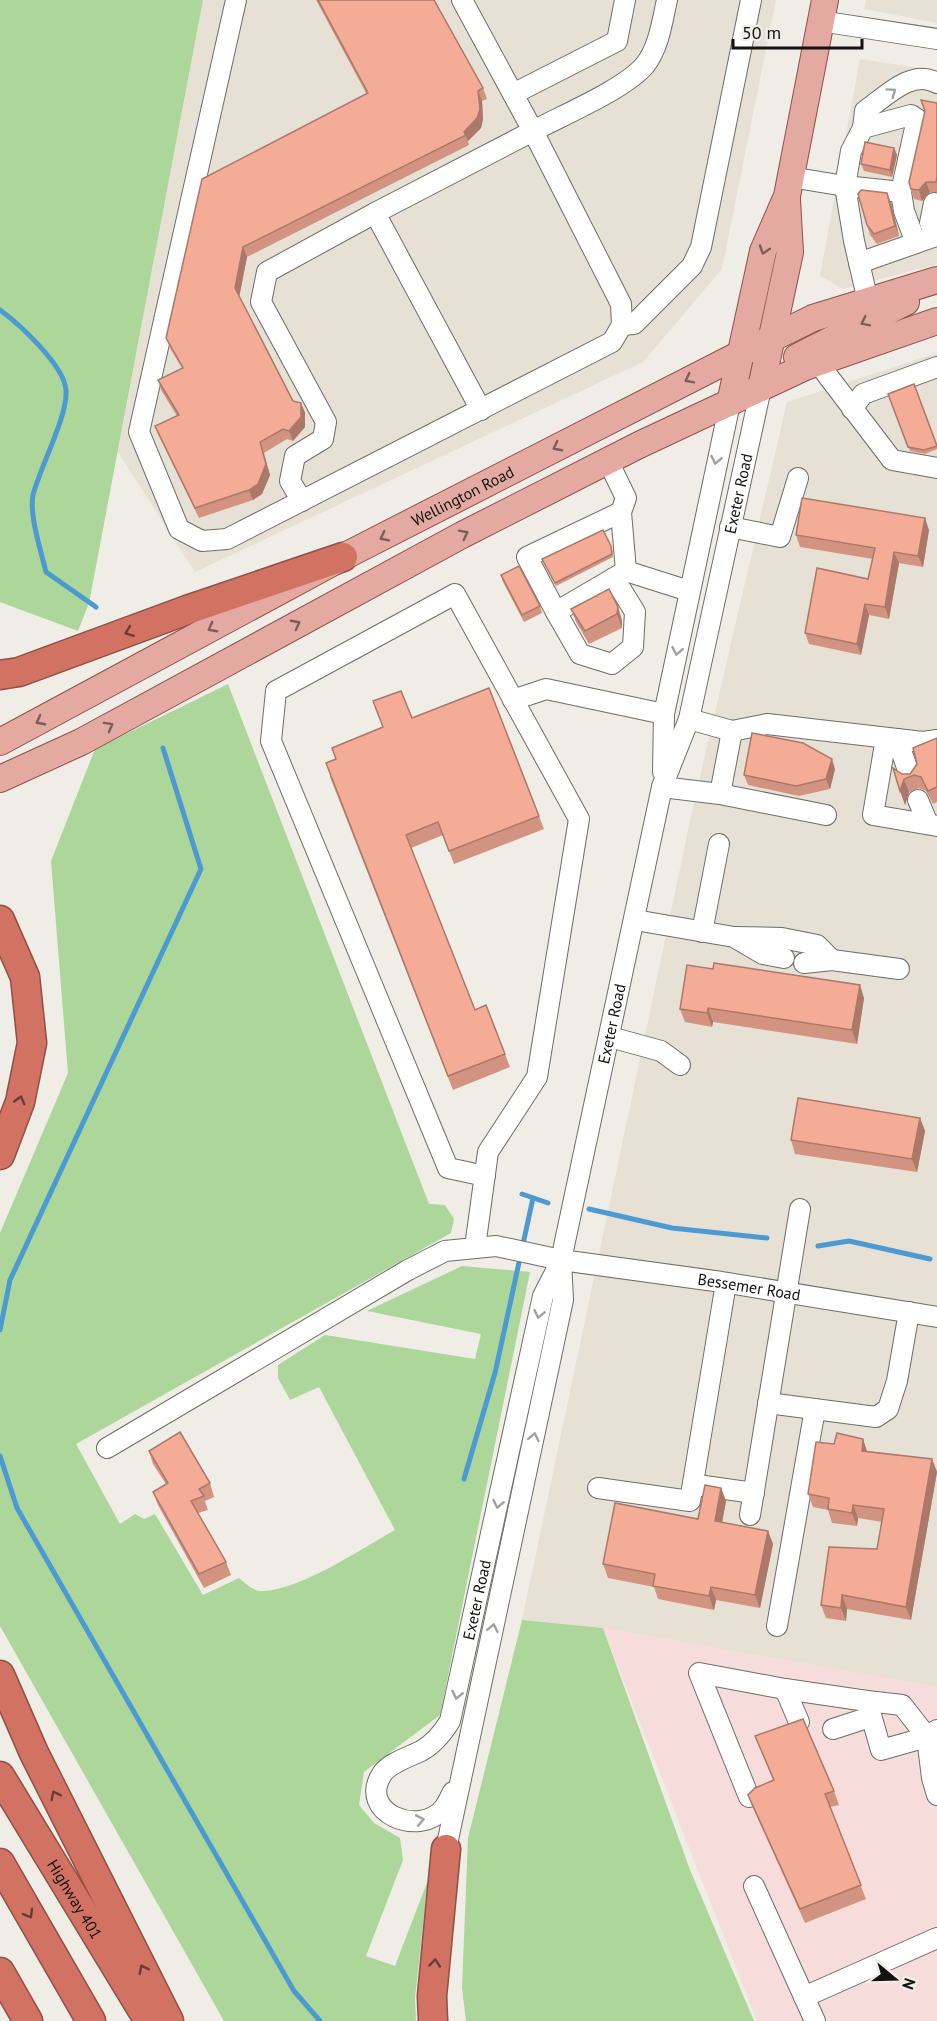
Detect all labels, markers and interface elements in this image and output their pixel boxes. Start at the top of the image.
scale bar [733,12,862,50]
text: 50 m [742,21,781,44]
one-way arrow [885,88,896,99]
one-way arrow [759,244,771,255]
one-way arrow [861,315,872,327]
one-way arrow [685,371,696,383]
one-way arrow [553,440,563,451]
street label: Exeter Road [720,451,756,535]
one-way arrow [710,454,723,464]
street label: Wellington Road [408,461,517,530]
one-way arrow [379,529,390,541]
one-way arrow [457,530,468,541]
one-way arrow [290,620,300,631]
one-way arrow [208,621,218,632]
one-way arrow [125,625,136,637]
one-way arrow [671,645,684,655]
one-way arrow [36,714,46,725]
one-way arrow [103,722,114,733]
street label: Exeter Road [593,982,630,1066]
one-way arrow [13,1096,25,1106]
street label: Bessemer Road [696,1269,802,1305]
one-way arrow [533,1308,546,1318]
one-way arrow [526,1432,539,1442]
one-way arrow [492,1499,505,1509]
street label: Exeter Road [458,1558,495,1642]
one-way arrow [485,1623,498,1633]
one-way arrow [451,1690,464,1700]
one-way arrow [51,1790,62,1801]
one-way arrow [414,1814,424,1827]
street label: Highway 401 [43,1856,107,1942]
one-way arrow [22,1907,33,1918]
north arrow [865,1949,925,2009]
one-way arrow [428,1958,441,1967]
one-way arrow [139,1964,150,1975]
text: N [898,1976,920,1992]

